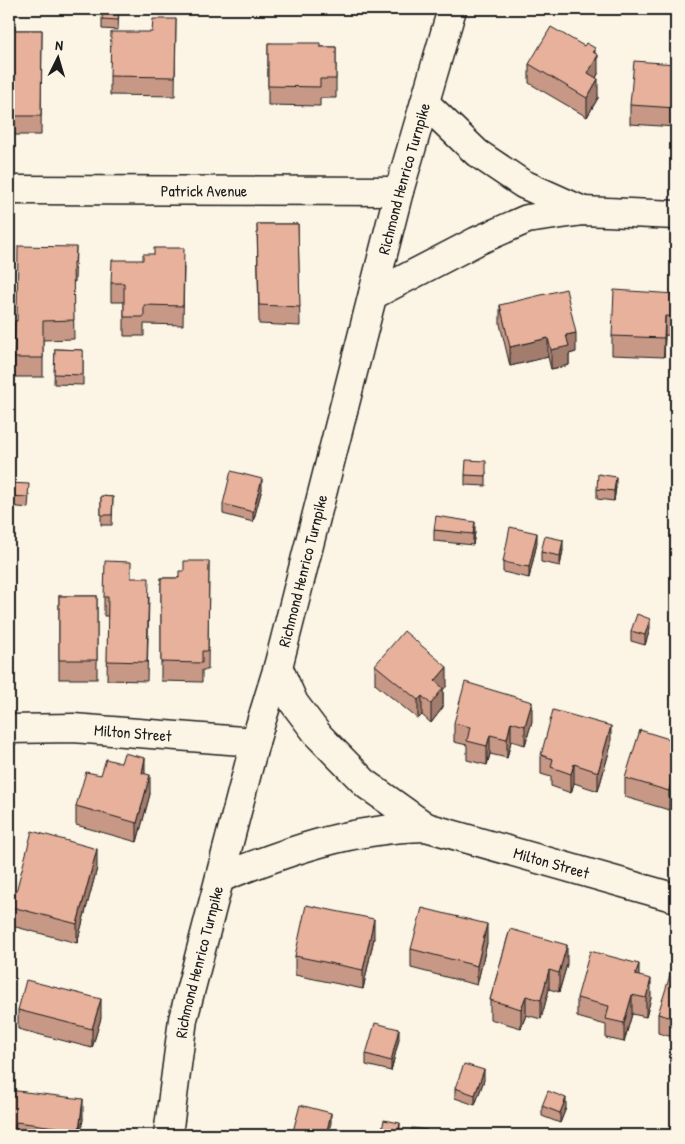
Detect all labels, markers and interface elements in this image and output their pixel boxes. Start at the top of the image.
north arrow [32,32,82,82]
text: N [55,35,64,54]
street label: Richmond Henrico Turnpike [372,100,435,257]
street label: Patrick Avenue [161,179,248,202]
street label: Richmond Henrico Turnpike [273,492,333,649]
street label: Milton Street [93,719,173,747]
street label: Milton Street [511,841,592,884]
street label: Richmond Henrico Turnpike [170,883,228,1039]

